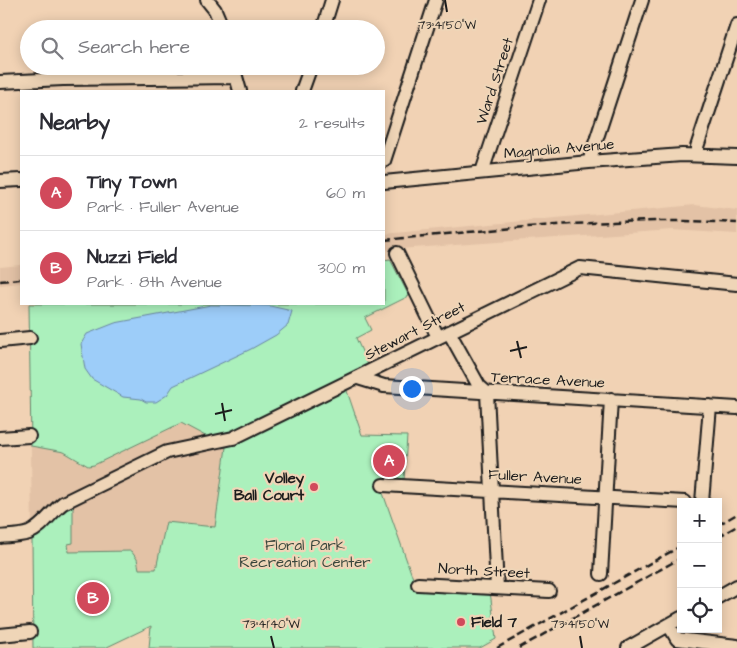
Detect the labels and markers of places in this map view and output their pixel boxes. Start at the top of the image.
pin: A [373,442,405,480]
place label: Volley Ball Court [234,468,305,506]
marker: Volley Ball Court [308,481,320,493]
pin: B [77,579,109,617]
place label: Field 7 [471,612,518,633]
marker: Field 7 [455,616,467,628]

